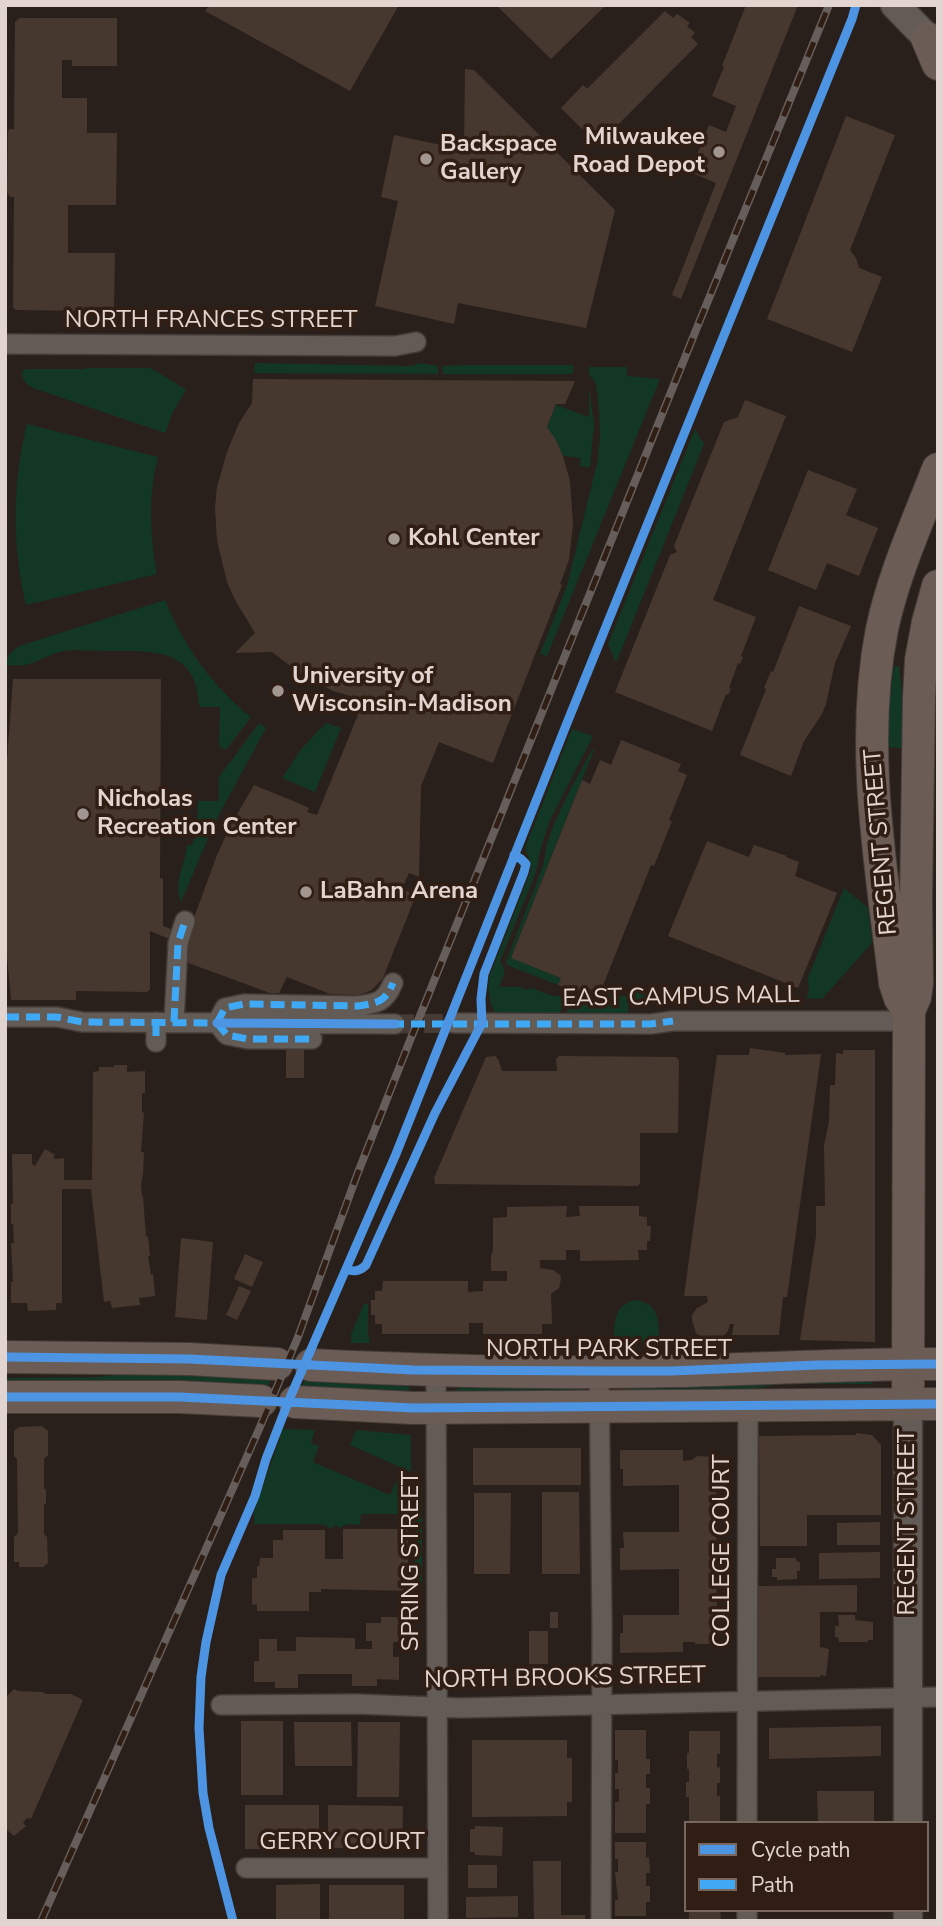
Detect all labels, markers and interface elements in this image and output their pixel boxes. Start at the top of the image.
place label: Milwaukee Road Depot [572,124,705,180]
place label: Backspace Gallery [440,131,557,187]
marker: Milwaukee Road Depot [711,144,727,160]
marker: Backspace Gallery [418,151,434,167]
street label: NORTH FRANCES STREET [65,307,357,335]
place label: Kohl Center [408,525,540,553]
marker: Kohl Center [386,531,402,547]
place label: University of Wisconsin-Madison [292,663,512,719]
marker: University of Wisconsin-Madison [270,683,286,699]
street label: REGENT STREET [860,748,904,936]
place label: Nicholas Recreation Center [97,786,297,842]
marker: Nicholas Recreation Center [75,806,91,822]
place label: LaBahn Arena [320,878,478,906]
marker: LaBahn Arena [298,884,314,900]
street label: EAST CAMPUS MALL [562,982,800,1014]
street label: NORTH PARK STREET [486,1336,732,1364]
street label: REGENT STREET [894,1429,922,1615]
street label: COLLEGE COURT [709,1454,737,1648]
street label: SPRING STREET [398,1471,426,1651]
street label: NORTH BROOKS STREET [424,1662,706,1696]
legend [684,1821,929,1912]
street label: GERRY COURT [259,1829,425,1857]
text: Cycle path [751,1836,850,1864]
text: Path [751,1871,794,1899]

